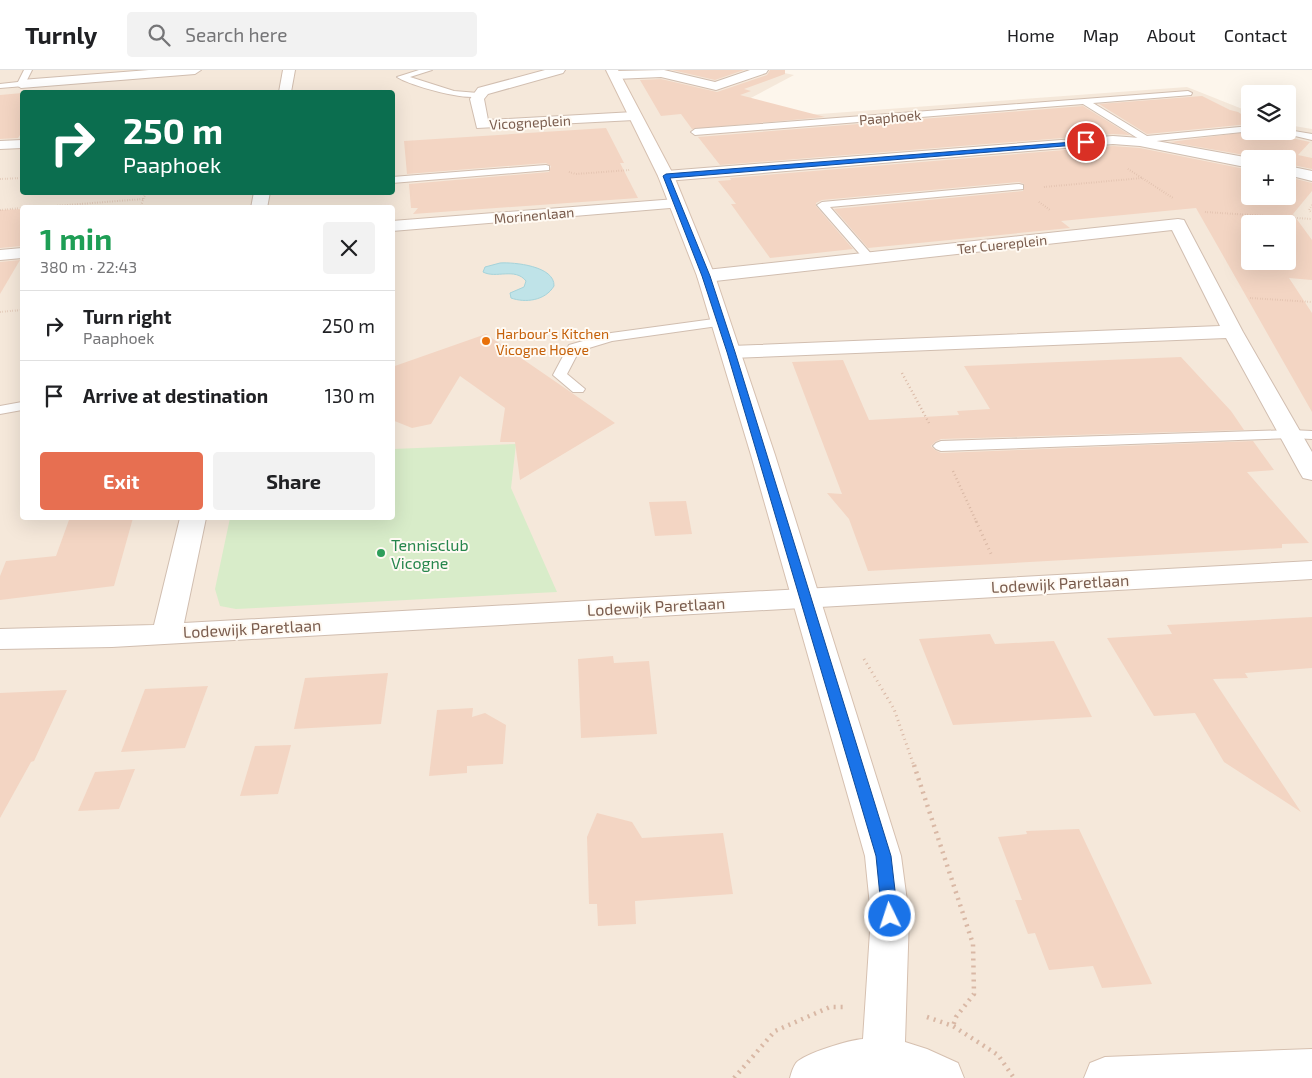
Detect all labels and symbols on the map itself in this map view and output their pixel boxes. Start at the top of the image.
street label: Paaphoek [858,106,922,128]
street label: Vicogneplein [489,111,571,133]
pin [1065,121,1107,163]
street label: Morinenlaan [493,203,575,227]
street label: Ter Cuereplein [956,231,1048,257]
place label: Harbour's Kitchen Vicogne Hoeve [496,325,609,358]
marker: Harbour's Kitchen Vicogne Hoeve [480,335,492,347]
place label: Tennisclub Vicogne [391,535,469,572]
marker: Tennisclub Vicogne [375,547,387,559]
street label: Lodewijk Paretlaan [990,570,1130,597]
street label: Lodewijk Paretlaan [586,593,726,620]
street label: Lodewijk Paretlaan [182,615,322,642]
position arrow [863,889,915,941]

